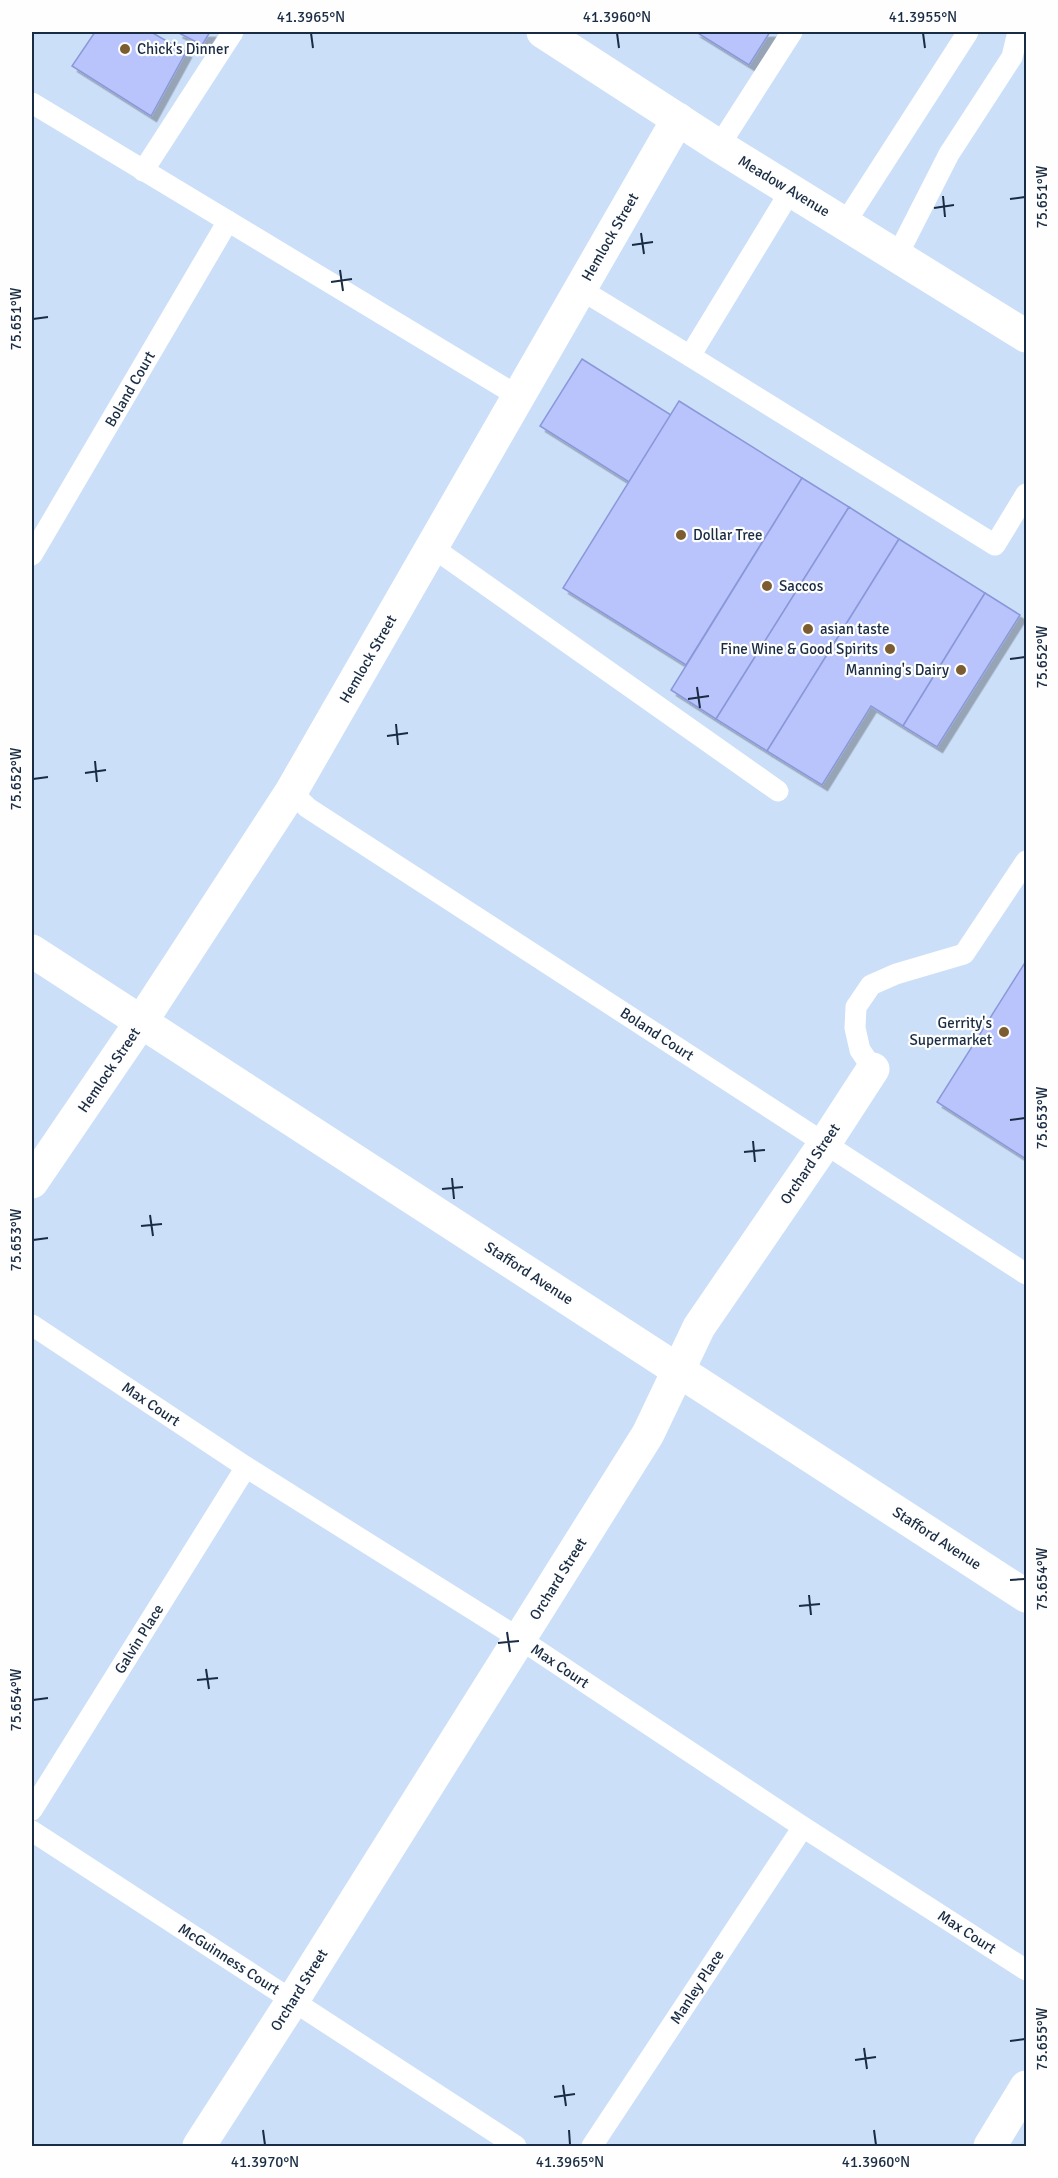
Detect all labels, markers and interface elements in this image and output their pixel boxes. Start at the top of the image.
text: 41.3965°N [277,8,345,26]
text: 41.3960°N [583,8,651,26]
text: 41.3955°N [889,8,957,26]
place label: Chick's Dinner [137,40,229,58]
marker: Chick's Dinner [118,42,132,56]
street label: Meadow Avenue [735,152,833,220]
text: 75.651°W [1033,165,1051,228]
street label: Hemlock Street [578,190,642,284]
text: 75.651°W [7,287,25,350]
street label: Boland Court [101,348,159,430]
place label: Dollar Tree [693,526,763,544]
marker: Dollar Tree [674,528,688,542]
place label: Saccos [779,577,824,595]
marker: Saccos [760,579,774,593]
street label: Hemlock Street [336,612,400,706]
place label: asian taste [820,620,889,638]
marker: asian taste [801,622,815,636]
text: 75.652°W [1033,625,1051,688]
place label: Fine Wine & Good Spirits [720,640,878,658]
marker: Fine Wine & Good Spirits [883,642,897,656]
place label: Manning's Dairy [846,661,949,679]
marker: Manning's Dairy [954,663,968,677]
text: 75.652°W [7,747,25,810]
street label: Boland Court [617,1003,697,1065]
place label: Gerrity's Supermarket [909,1014,992,1049]
street label: Hemlock Street [74,1024,144,1116]
marker: Gerrity's Supermarket [997,1025,1011,1039]
text: 75.653°W [1033,1086,1051,1149]
street label: Orchard Street [776,1120,844,1208]
text: 75.653°W [7,1208,25,1271]
street label: Stafford Avenue [481,1238,577,1308]
street label: Max Court [119,1378,183,1430]
street label: Stafford Avenue [889,1503,985,1573]
street label: Orchard Street [526,1535,590,1623]
text: 75.654°W [1033,1547,1051,1610]
street label: Galvin Place [111,1601,167,1677]
street label: Max Court [528,1640,592,1692]
text: 75.654°W [7,1668,25,1731]
street label: Max Court [934,1906,1000,1958]
street label: McGuinness Court [175,1919,283,1999]
street label: Orchard Street [267,1946,331,2034]
street label: Manley Place [666,1947,728,2027]
text: 75.655°W [1033,2007,1051,2070]
text: 41.3970°N [231,2153,299,2171]
text: 41.3965°N [536,2153,604,2171]
text: 41.3960°N [842,2153,910,2171]

